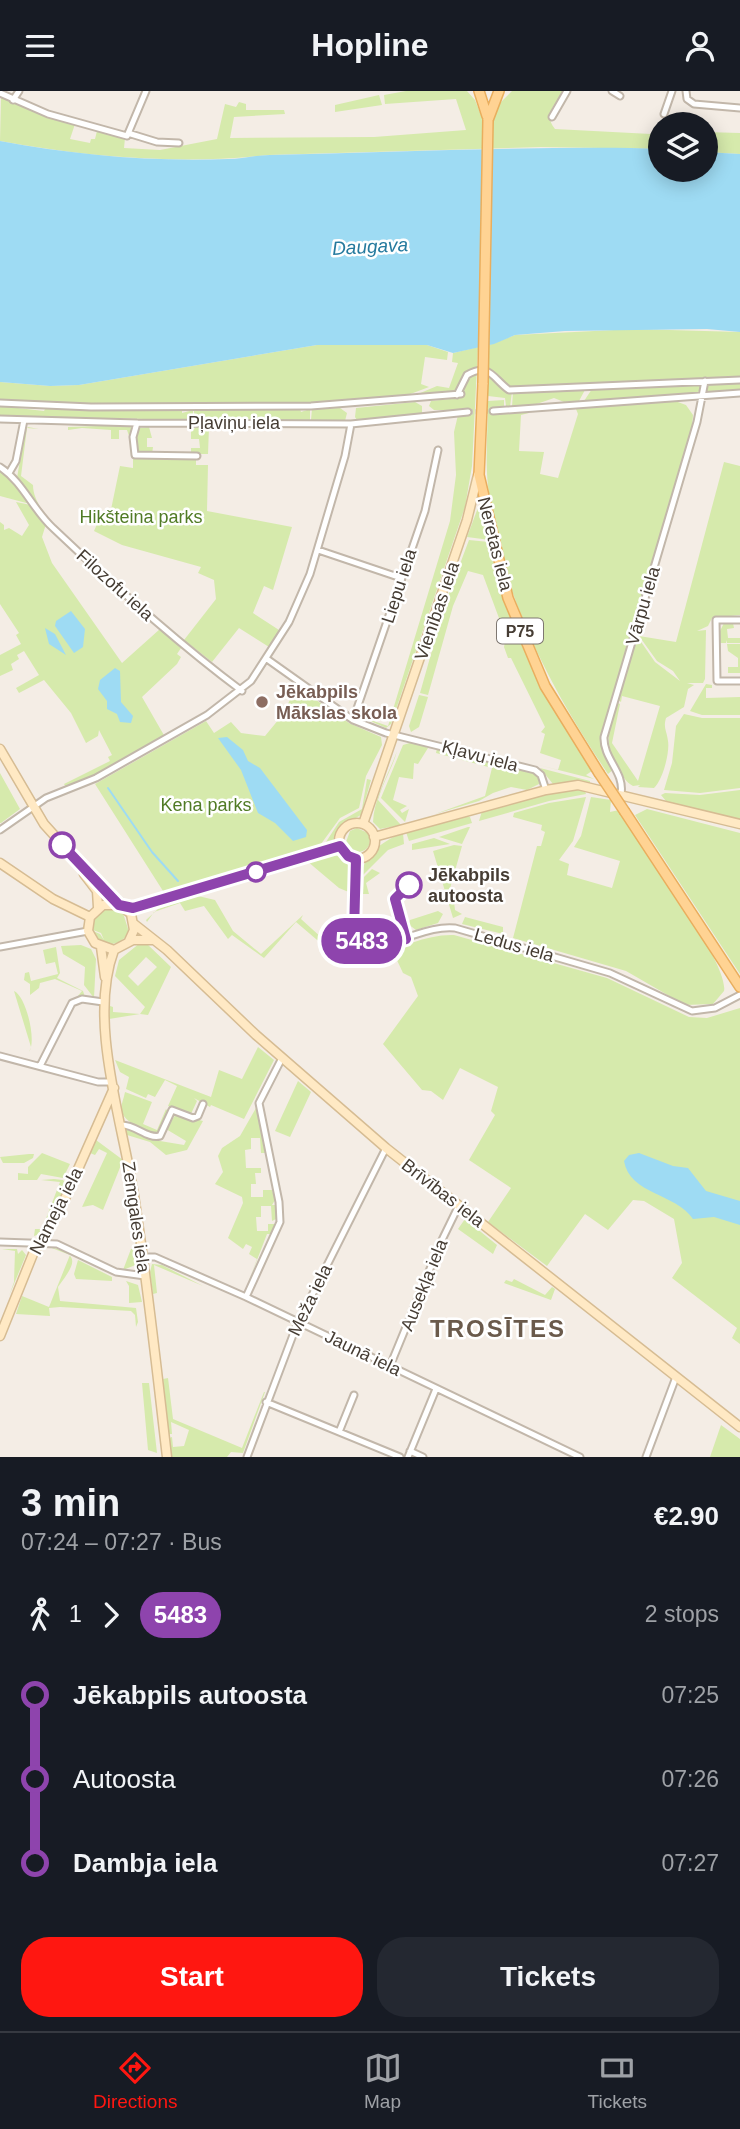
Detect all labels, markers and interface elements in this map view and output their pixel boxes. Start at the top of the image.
icon: menu [21,27,59,65]
text: Hopline [311,27,429,63]
icon: person [681,27,719,65]
map controls [648,112,718,182]
button: layers [648,112,718,182]
water label: Daugava [331,234,409,259]
street label: Pļaviņu iela [188,413,281,433]
street label: Neretas iela [474,495,517,594]
park label: Hikšteina parks [79,507,203,527]
street label: Filozofu iela [73,545,158,625]
street label: Liepu iela [378,545,421,626]
street label: Vienības iela [411,558,464,663]
street label: Vārpu iela [622,563,664,648]
road number: P75 [497,618,543,643]
place label: Jēkabpils Mākslas skola [276,682,398,723]
marker: Jēkabpils Mākslas skola [254,694,270,710]
street label: Kļavu iela [440,736,521,776]
park label: Kena parks [160,795,252,815]
unlabelled marker [49,832,75,858]
unlabelled marker [246,862,266,882]
place label: Jēkabpils autoosta [428,865,510,906]
marker: Jēkabpils autoosta [396,872,422,898]
line badge: 5483 [313,918,411,964]
street label: Ledus iela [472,924,557,966]
text: 5483 [335,927,389,954]
street label: Brīvības iela [398,1155,489,1232]
street label: Zemgales iela [118,1160,154,1275]
street label: Nameja iela [26,1163,87,1258]
street label: Ausekļa iela [397,1235,452,1334]
street label: Meža iela [284,1260,336,1339]
district label: TROSĪTES [430,1315,566,1342]
street label: Jaunā iela [322,1326,405,1380]
text: 3 min [21,1482,120,1524]
text: €2.90 [654,1501,719,1531]
text: 07:24 – 07:27 · Bus [21,1529,222,1555]
icon: walk [21,1596,59,1634]
icon: forward [92,1596,130,1634]
text: 1 [69,1601,82,1627]
text: 5483 [154,1601,207,1628]
text: 2 stops [645,1601,719,1627]
text: Jēkabpils autoosta [73,1680,307,1710]
text: 07:25 [661,1682,719,1708]
text: Autoosta [73,1764,176,1794]
text: 07:26 [661,1766,719,1792]
text: Dambja iela [73,1848,218,1878]
text: 07:27 [661,1850,719,1876]
button: Start [21,1937,363,2017]
button: Tickets [377,1937,719,2017]
tab: Directions [93,2049,177,2113]
tab: Map [364,2049,402,2113]
tab: Tickets [588,2049,647,2113]

